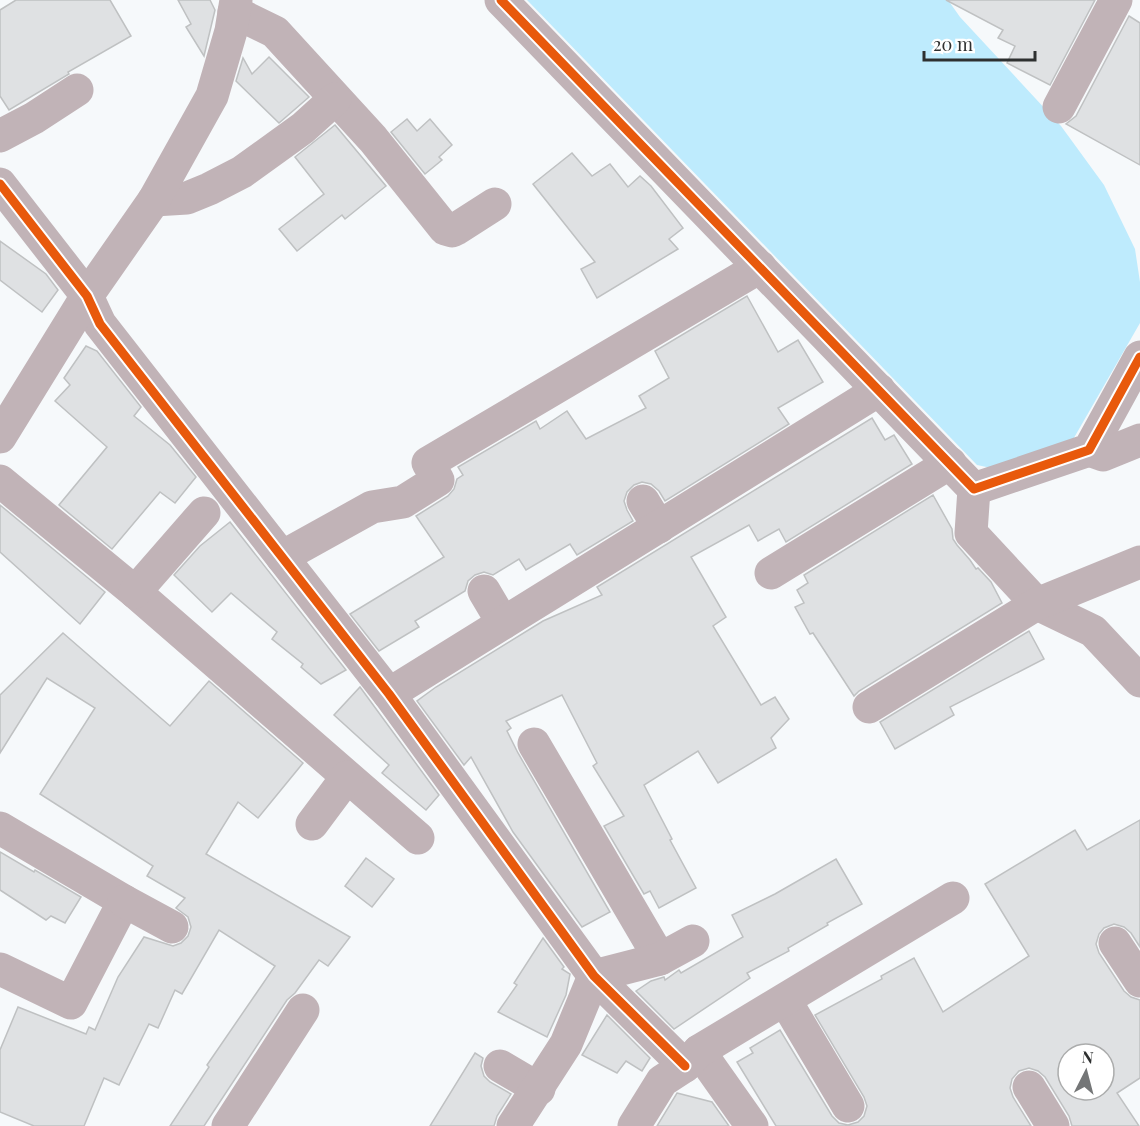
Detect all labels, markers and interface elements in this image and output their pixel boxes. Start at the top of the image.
scale bar [924,24,1035,62]
text: 20 m [933,32,973,56]
north arrow [1056,1042,1116,1102]
text: N [1081,1046,1095,1068]

